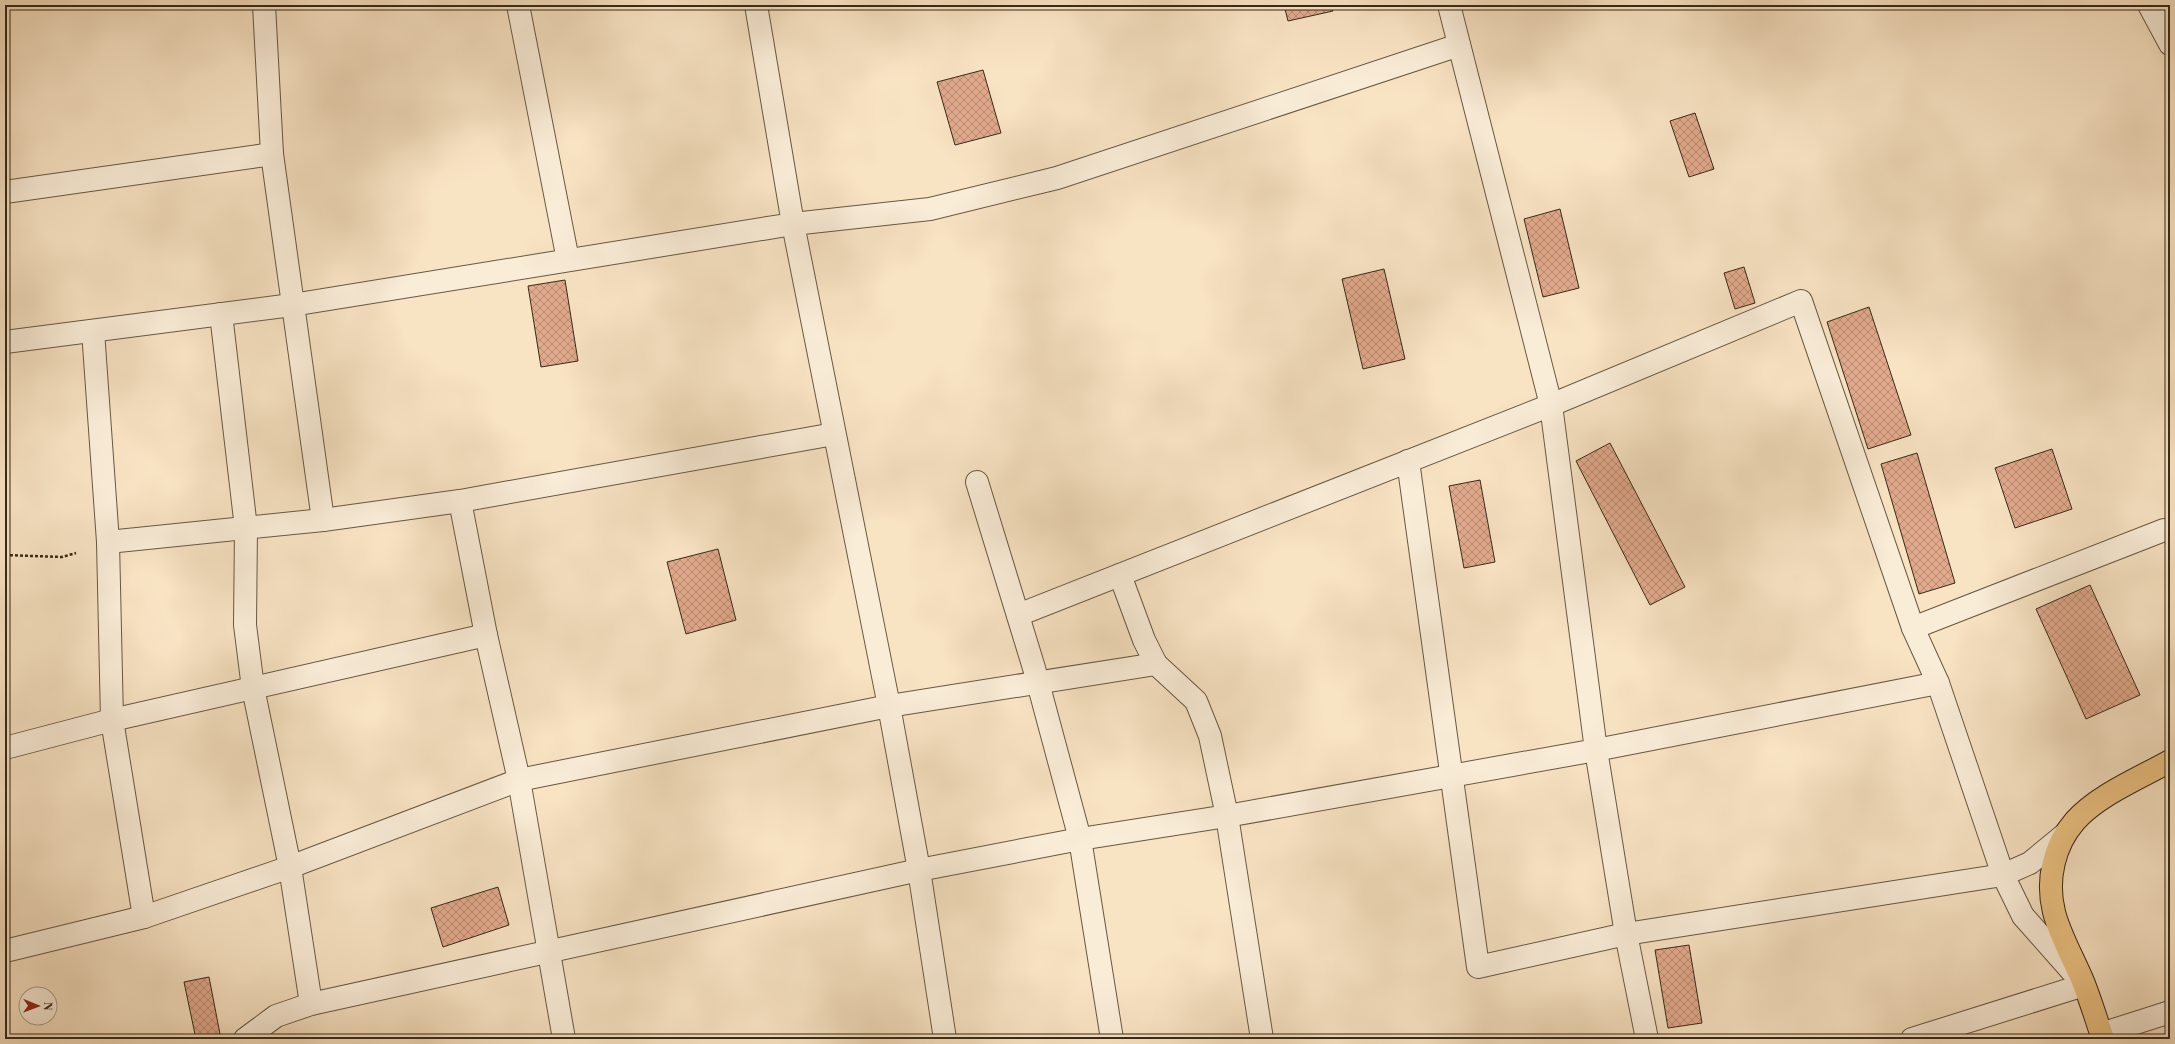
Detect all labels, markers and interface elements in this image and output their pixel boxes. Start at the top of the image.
north arrow [18,986,58,1026]
text: N [40,1002,54,1011]

